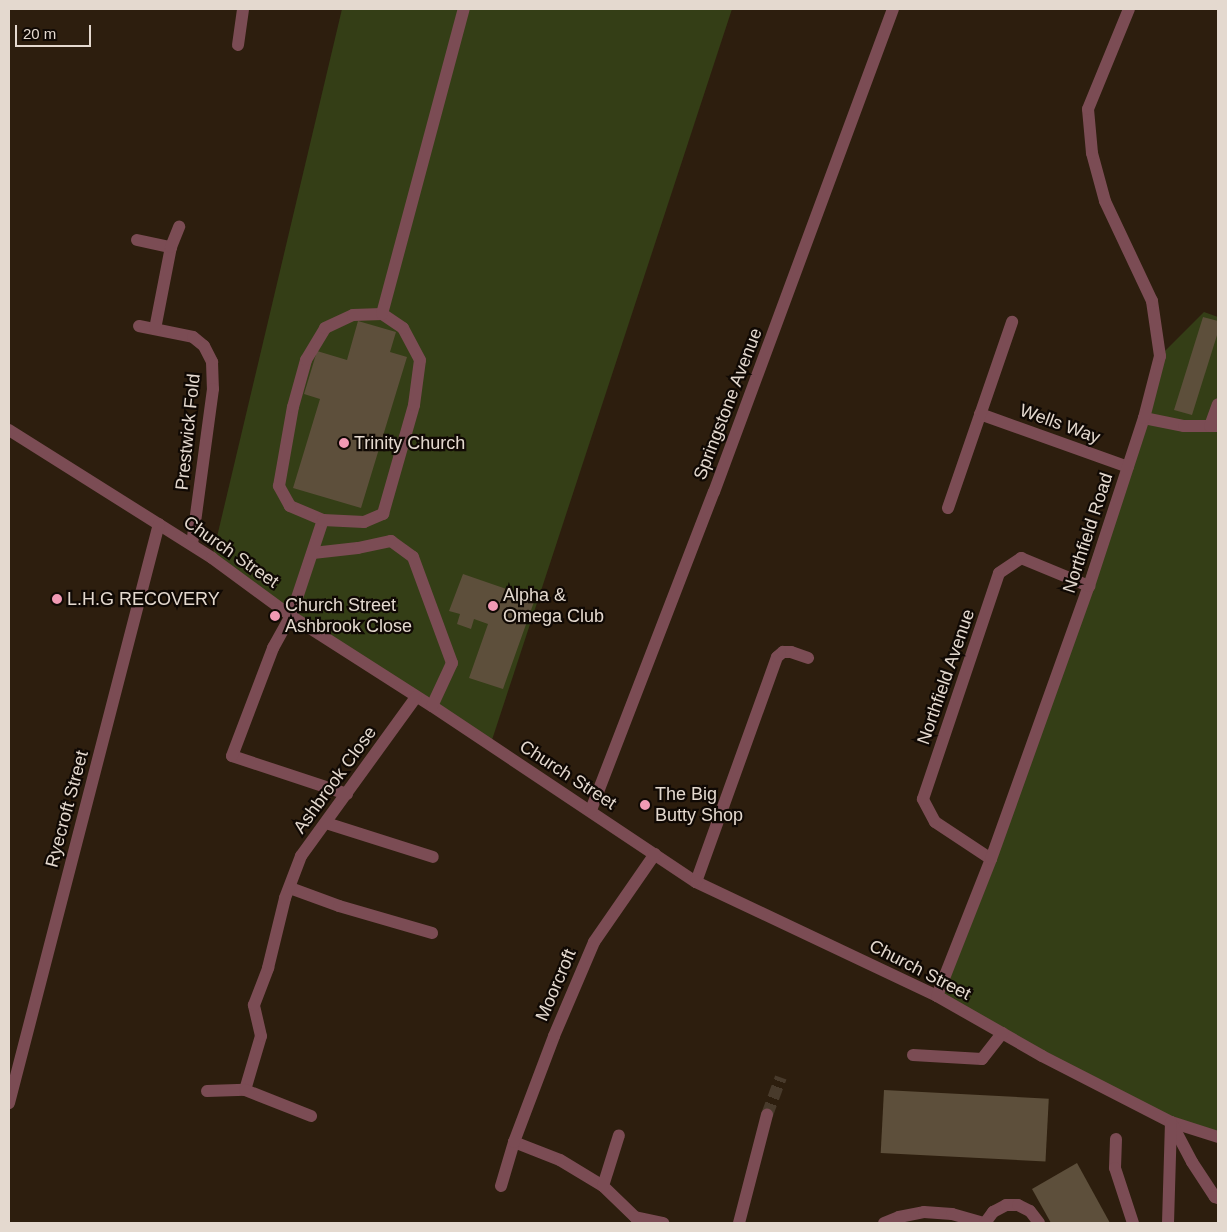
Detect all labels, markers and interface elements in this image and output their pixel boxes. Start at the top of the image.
scale bar [18,15,94,47]
text: 20 m [23,25,56,42]
street label: Springstone Avenue [689,325,767,483]
street label: Prestwick Fold [171,373,205,491]
street label: Wells Way [1017,399,1103,449]
place label: Trinity Church [354,432,465,454]
marker: Trinity Church [338,437,350,449]
street label: Northfield Road [1058,470,1118,596]
street label: Church Street [179,511,283,593]
place label: Alpha & Omega Club [503,585,604,628]
place label: L.H.G RECOVERY [67,588,220,610]
marker: L.H.G RECOVERY [51,593,63,605]
place label: Church Street Ashbrook Close [285,595,412,638]
marker: Alpha & Omega Club [487,600,499,612]
street label: Northfield Avenue [913,606,979,748]
marker: Church Street Ashbrook Close [269,610,281,622]
street label: Ashbrook Close [289,722,381,838]
street label: Church Street [516,736,620,814]
street label: Ryecroft Street [41,748,93,870]
place label: The Big Butty Shop [655,784,743,826]
marker: The Big Butty Shop [639,799,651,811]
street label: Church Street [866,935,974,1005]
street label: Moorcroft [531,946,581,1024]

